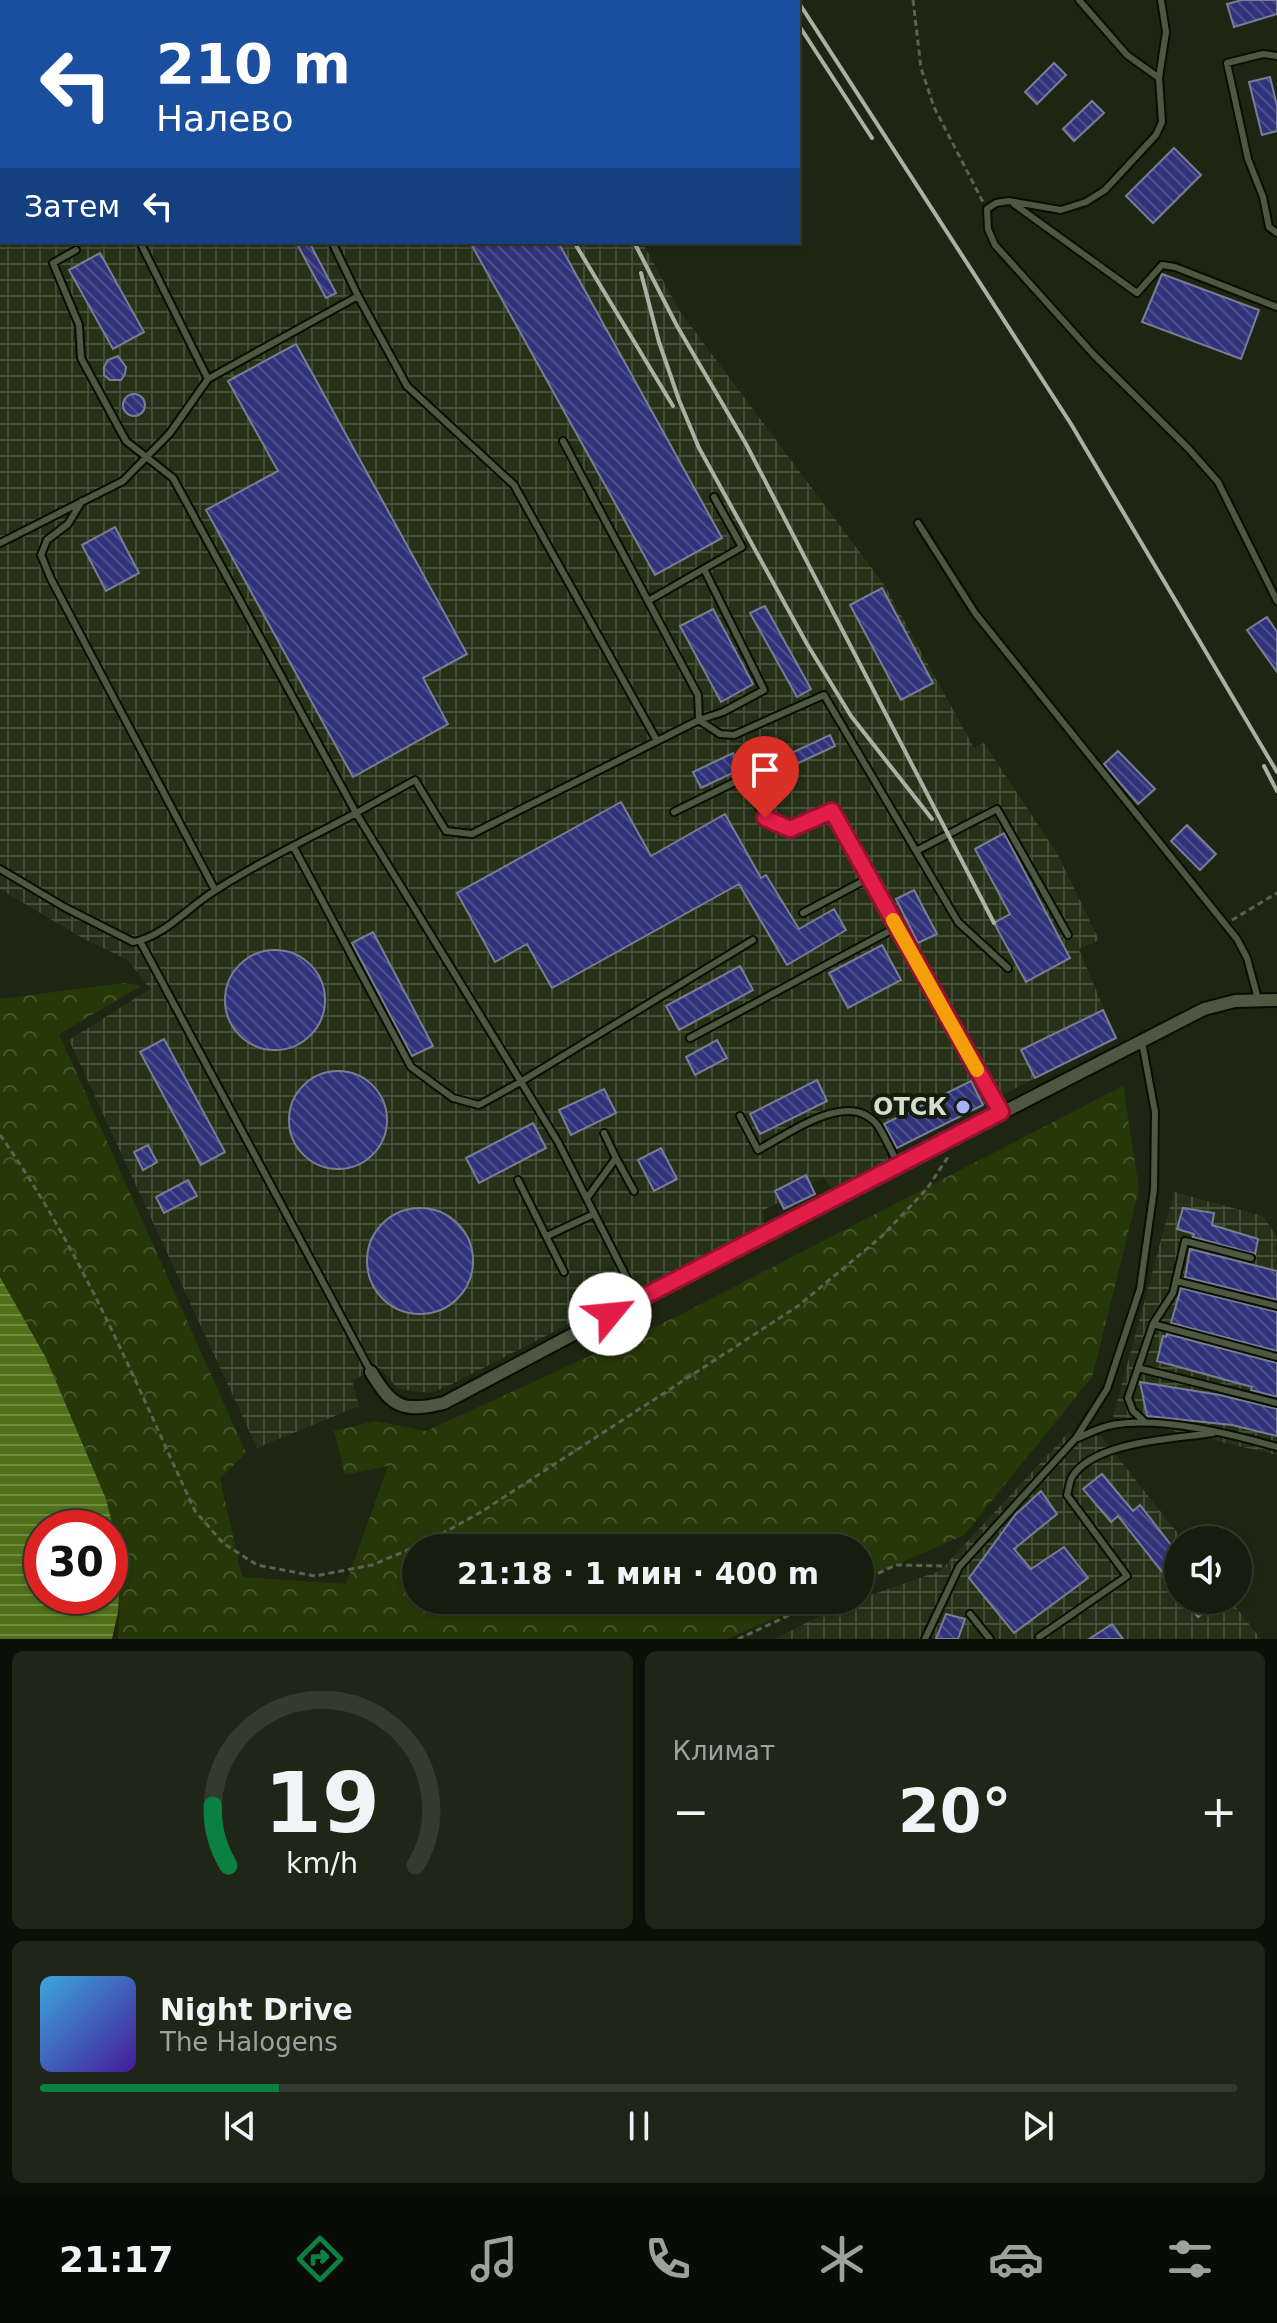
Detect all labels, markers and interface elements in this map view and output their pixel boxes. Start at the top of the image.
text: 210 m [156,31,351,96]
icon: left [24,32,128,136]
text: Налево [156,98,294,139]
icon: left [136,184,180,228]
text: Затем [24,189,120,224]
pin [731,736,799,818]
icon: arrive [743,748,787,792]
place label: ОТСК [873,1093,947,1121]
marker: ОТСК [954,1098,972,1116]
position arrow [568,1272,652,1356]
speed limit sign: 30 [24,1510,128,1614]
map controls [1164,1526,1252,1614]
button: sound [1164,1526,1252,1614]
text: 21:18 · 1 мин · 400 m [457,1556,819,1591]
text: Климат [673,1736,775,1766]
text: 19 [264,1755,380,1852]
text: 20° [898,1776,1012,1846]
text: − [673,1786,709,1837]
text: + [1200,1786,1237,1837]
text: km/h [286,1846,358,1880]
text: Night Drive [160,1992,353,2027]
text: The Halogens [160,2027,338,2057]
icon: previous [218,2104,262,2148]
icon: pause [617,2104,661,2148]
icon: next [1016,2104,1060,2148]
icon: directions [292,2231,348,2287]
icon: music [466,2231,522,2287]
icon: phone [640,2231,696,2287]
icon: climate [814,2231,870,2287]
icon: car [988,2231,1044,2287]
icon: filters [1162,2231,1218,2287]
text: 21:17 [59,2239,174,2280]

